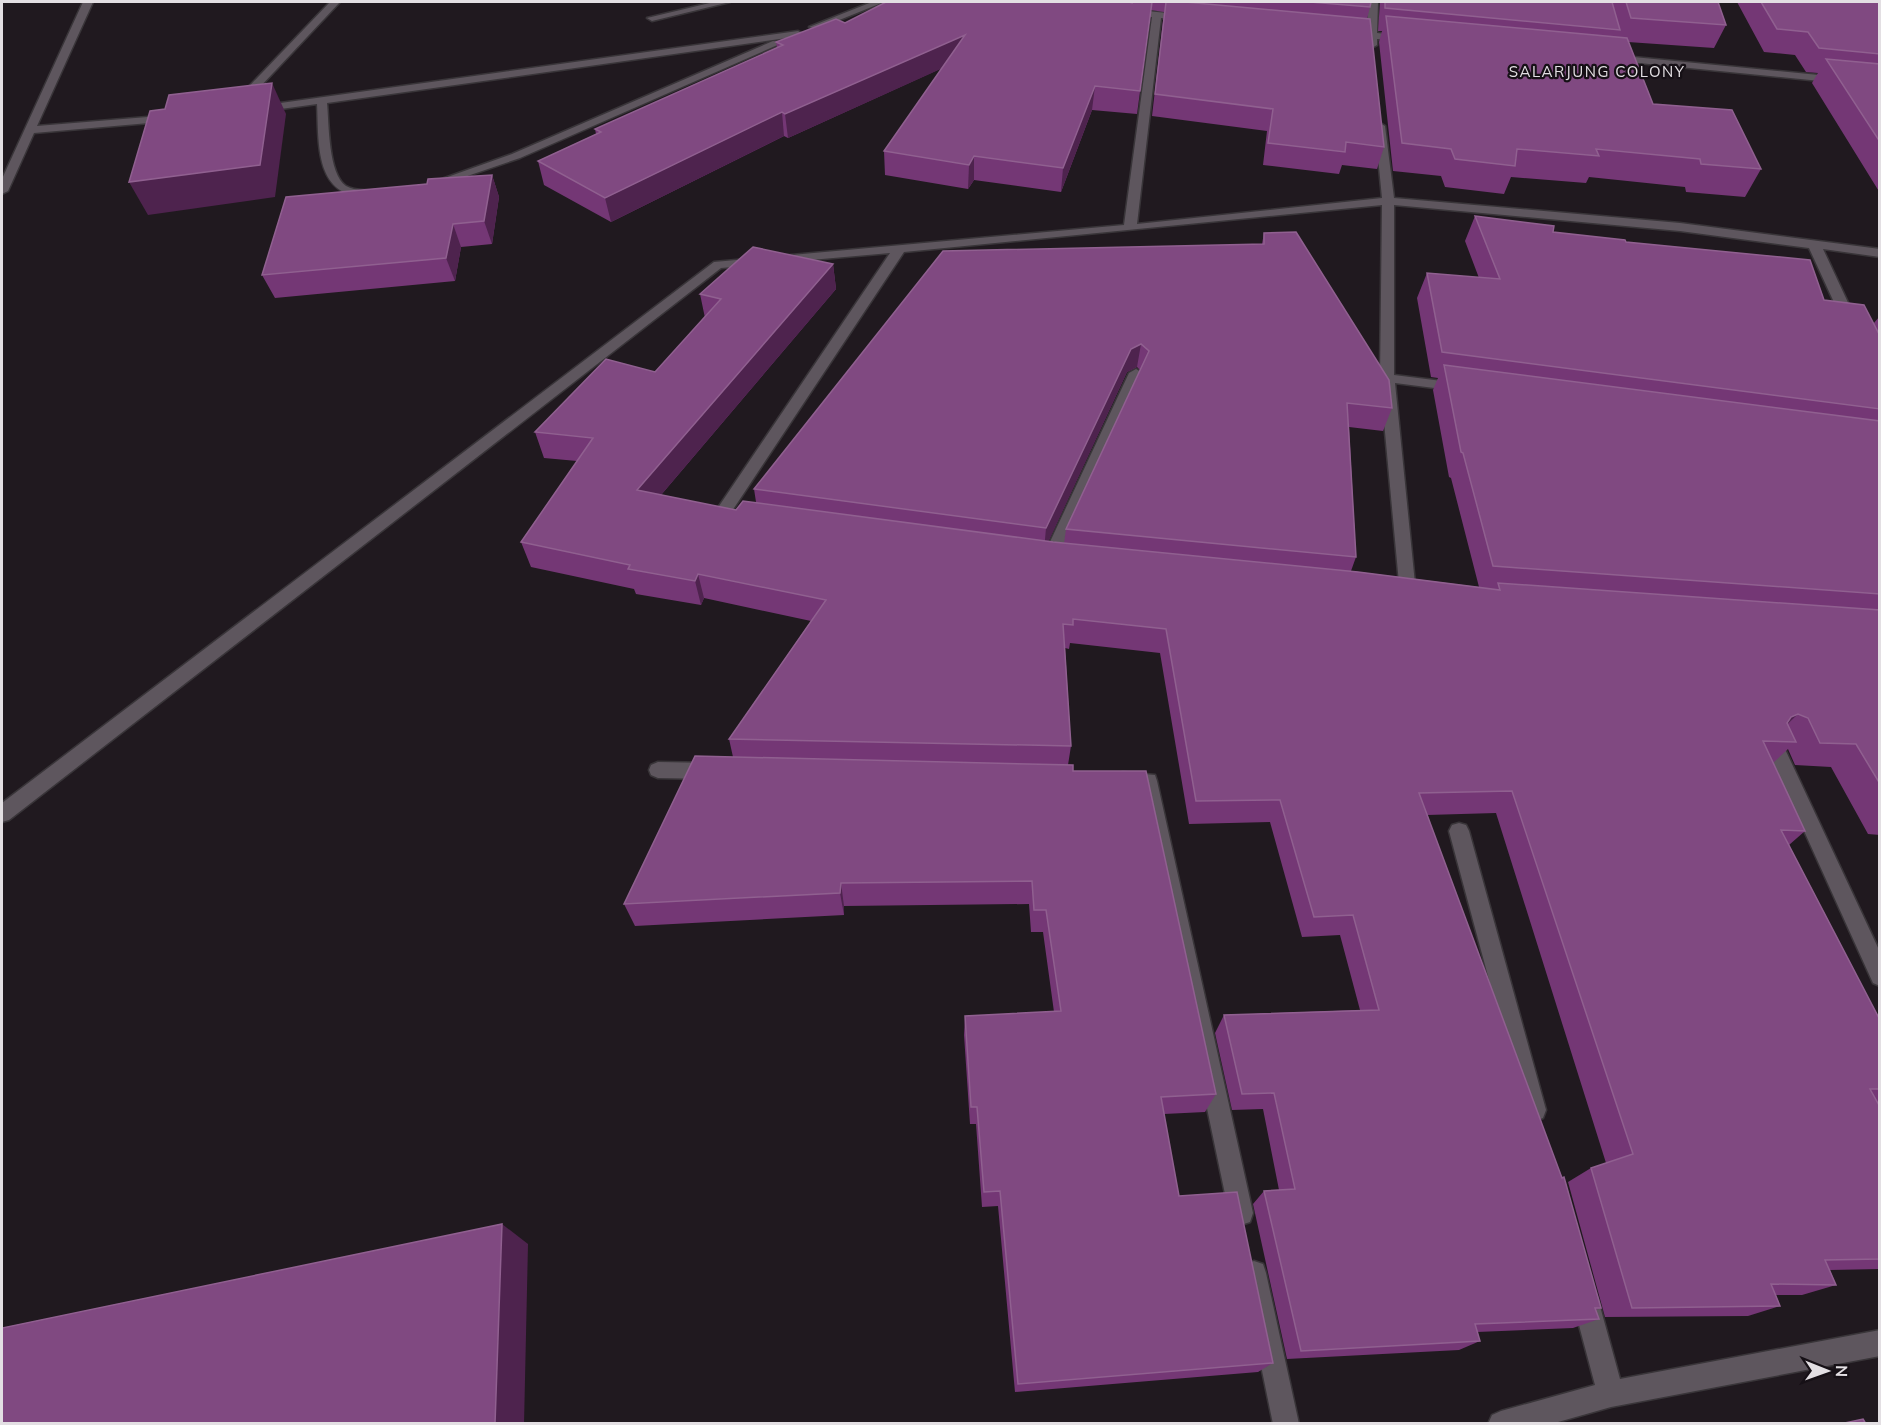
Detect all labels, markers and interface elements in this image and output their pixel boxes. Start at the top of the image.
district label: SALARJUNG COLONY [1509,62,1685,81]
north arrow [1797,1341,1857,1401]
text: N [1832,1365,1852,1377]

